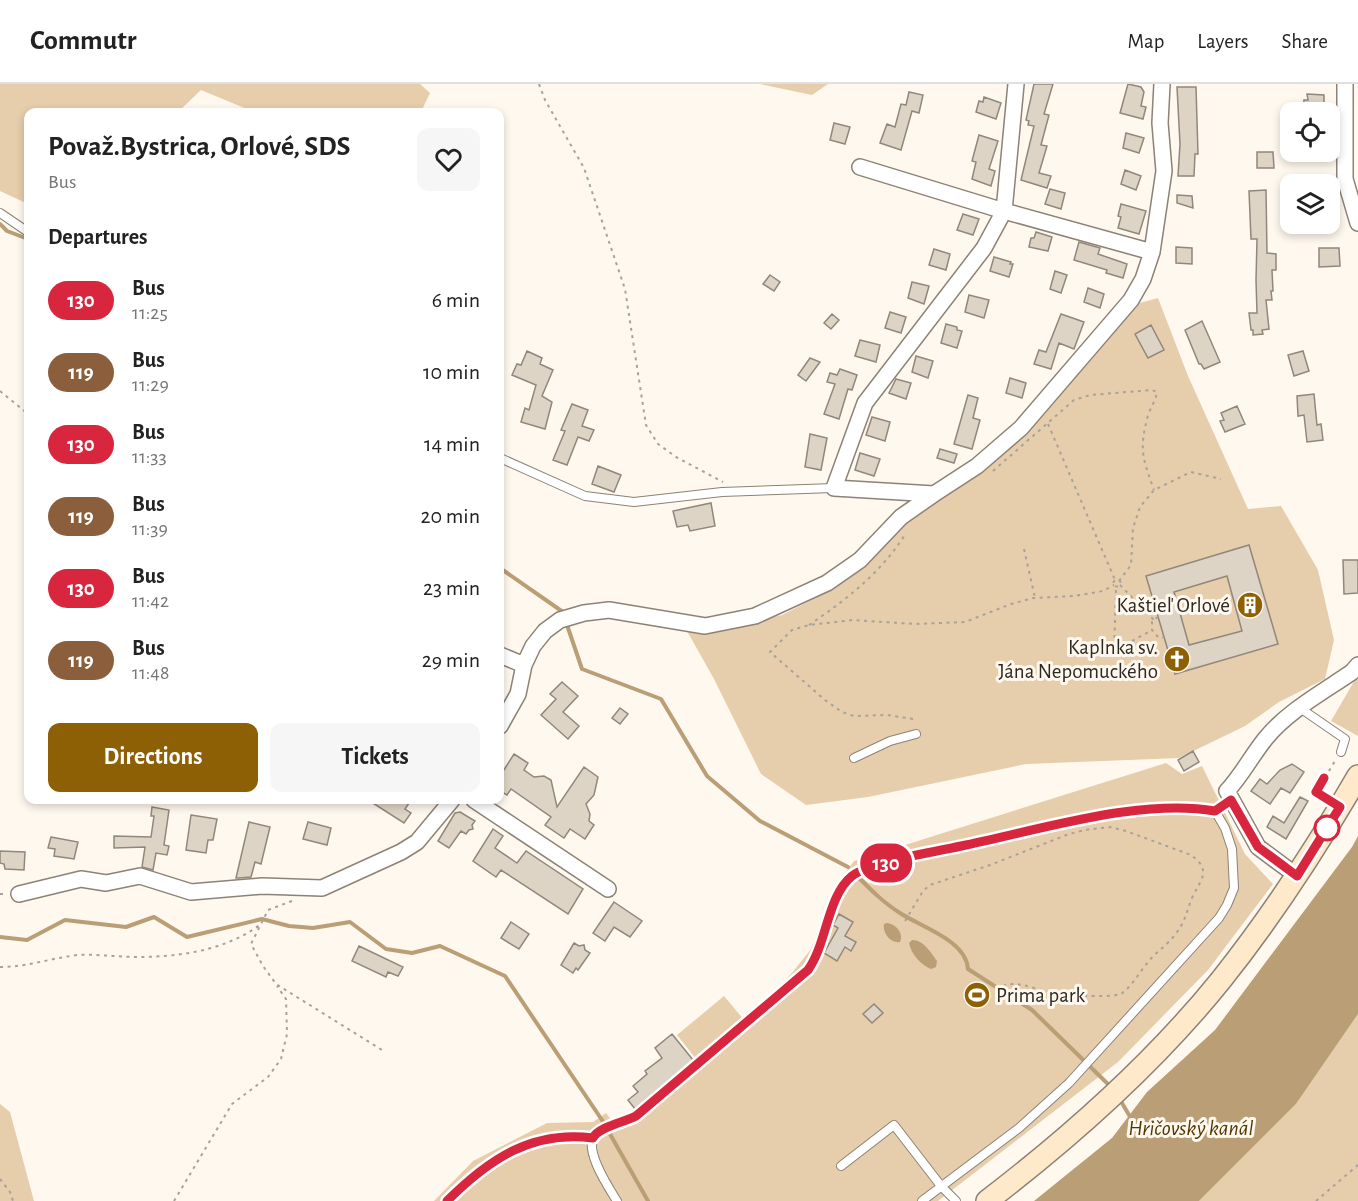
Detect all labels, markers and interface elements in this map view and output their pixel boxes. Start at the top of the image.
text: Commutr [30,27,137,55]
text: Map [1128,31,1164,52]
text: Layers [1197,31,1248,52]
text: Share [1281,31,1328,52]
map controls [1280,102,1340,234]
button: locate [1280,102,1340,162]
button: heart [417,128,480,191]
text: Považ.Bystrica, Orlové, SDS [48,133,350,161]
text: Bus [48,172,76,192]
button: layers [1280,174,1340,234]
text: Departures [48,226,148,248]
text: Bus [132,277,165,299]
text: 6 min [432,289,480,311]
text: 130 [67,290,95,311]
text: 11:25 [132,303,168,323]
text: Bus [132,349,165,371]
text: 10 min [423,361,480,383]
text: 119 [68,362,94,383]
text: 11:29 [132,375,169,395]
text: Bus [132,421,165,443]
text: 14 min [424,433,480,455]
text: 130 [67,434,95,455]
text: 11:33 [132,447,167,467]
text: Bus [132,493,165,515]
text: 20 min [420,505,480,527]
text: 119 [68,506,94,527]
text: 11:39 [132,519,168,539]
text: Bus [132,565,165,587]
text: 23 min [423,577,480,599]
text: 130 [67,578,95,599]
building icon: Kaštieľ Orlové [1235,590,1265,620]
text: 11:42 [132,591,169,611]
place label: Kaštieľ Orlové [1117,595,1230,616]
text: Bus [132,637,165,659]
place label: Kaplnka sv. Jána Nepomuckého [998,637,1158,682]
church icon: Kaplnka sv. Jána Nepomuckého [1162,644,1192,674]
text: 29 min [422,649,480,671]
text: 119 [68,650,94,671]
text: 11:48 [132,663,169,683]
button: Directions [48,723,258,792]
button: Tickets [270,723,480,792]
unlabelled marker [1314,815,1340,841]
line badge: 130 [852,844,920,882]
text: 130 [872,853,900,874]
sports icon: Prima park [962,980,992,1010]
place label: Prima park [996,985,1085,1006]
water label: Hričovský kanál [1128,1117,1254,1139]

